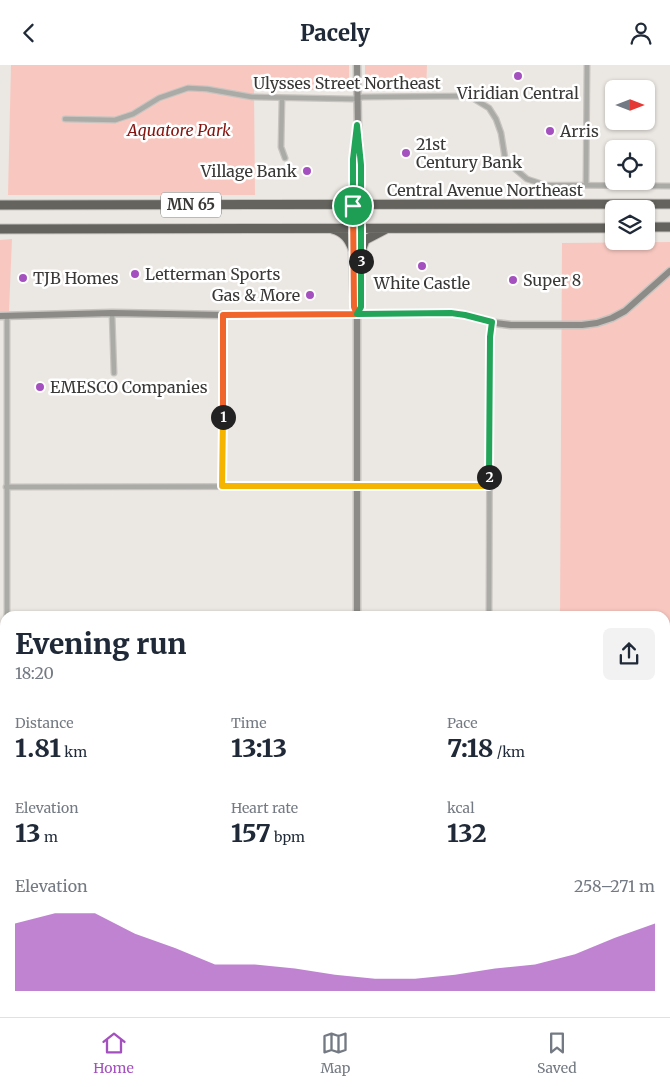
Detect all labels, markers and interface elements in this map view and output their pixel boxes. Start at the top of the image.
icon: back [15,19,43,47]
text: Pacely [300,19,370,47]
icon: person [627,19,655,47]
marker: Viridian Central [512,70,524,82]
street label: Ulysses Street Northeast [253,73,442,93]
north arrow [605,80,655,130]
map controls [605,80,655,250]
place label: Viridian Central [456,83,579,103]
park label: Aquatore Park [125,120,231,140]
place label: Arris [559,121,599,141]
marker: Arris [544,125,556,137]
place label: 21st Century Bank [416,134,523,172]
button: locate [605,140,655,190]
marker: 21st Century Bank [400,147,412,159]
place label: Village Bank [200,161,298,181]
marker: Village Bank [301,165,313,177]
street label: Central Avenue Northeast [387,180,584,200]
pin [332,185,374,227]
icon: arrive [339,192,367,220]
road number: MN 65 [161,193,221,217]
button: layers [605,200,655,250]
pin: 3 [348,249,374,273]
text: 3 [357,252,366,270]
marker: White Castle [416,260,428,272]
place label: Letterman Sports [145,264,281,284]
place label: TJB Homes [33,268,119,288]
marker: Letterman Sports [129,268,141,280]
place label: Super 8 [523,270,581,290]
marker: TJB Homes [17,272,29,284]
place label: White Castle [373,273,470,293]
marker: Super 8 [507,274,519,286]
place label: Gas & More [212,285,300,305]
marker: Gas & More [304,289,316,301]
place label: EMESCO Companies [50,377,208,397]
marker: EMESCO Companies [34,381,46,393]
pin: 1 [210,405,236,429]
text: 1 [220,408,227,426]
pin: 2 [476,465,502,489]
text: 2 [485,468,494,486]
text: Evening run [15,626,186,662]
button: share [603,628,655,680]
text: 18:20 [15,663,54,683]
text: Distance [15,714,74,732]
text: Time [231,714,267,732]
text: Pace [447,714,478,732]
text: 1.81 [15,732,61,764]
text: 13:13 [231,732,287,764]
text: 7:18 [447,732,493,764]
text: km [61,743,87,761]
text: /km [493,743,525,761]
text: Elevation [15,799,79,817]
text: Heart rate [231,799,298,817]
text: kcal [447,799,475,817]
text: 13 [15,817,41,849]
text: 157 [231,817,271,849]
text: 132 [447,817,487,849]
text: m [41,828,58,846]
text: bpm [271,828,305,846]
text: Elevation [15,876,88,896]
text: 258–271 m [574,876,655,896]
tab: Home [93,1029,134,1077]
tab: Map [320,1029,350,1077]
tab: Saved [537,1029,577,1077]

